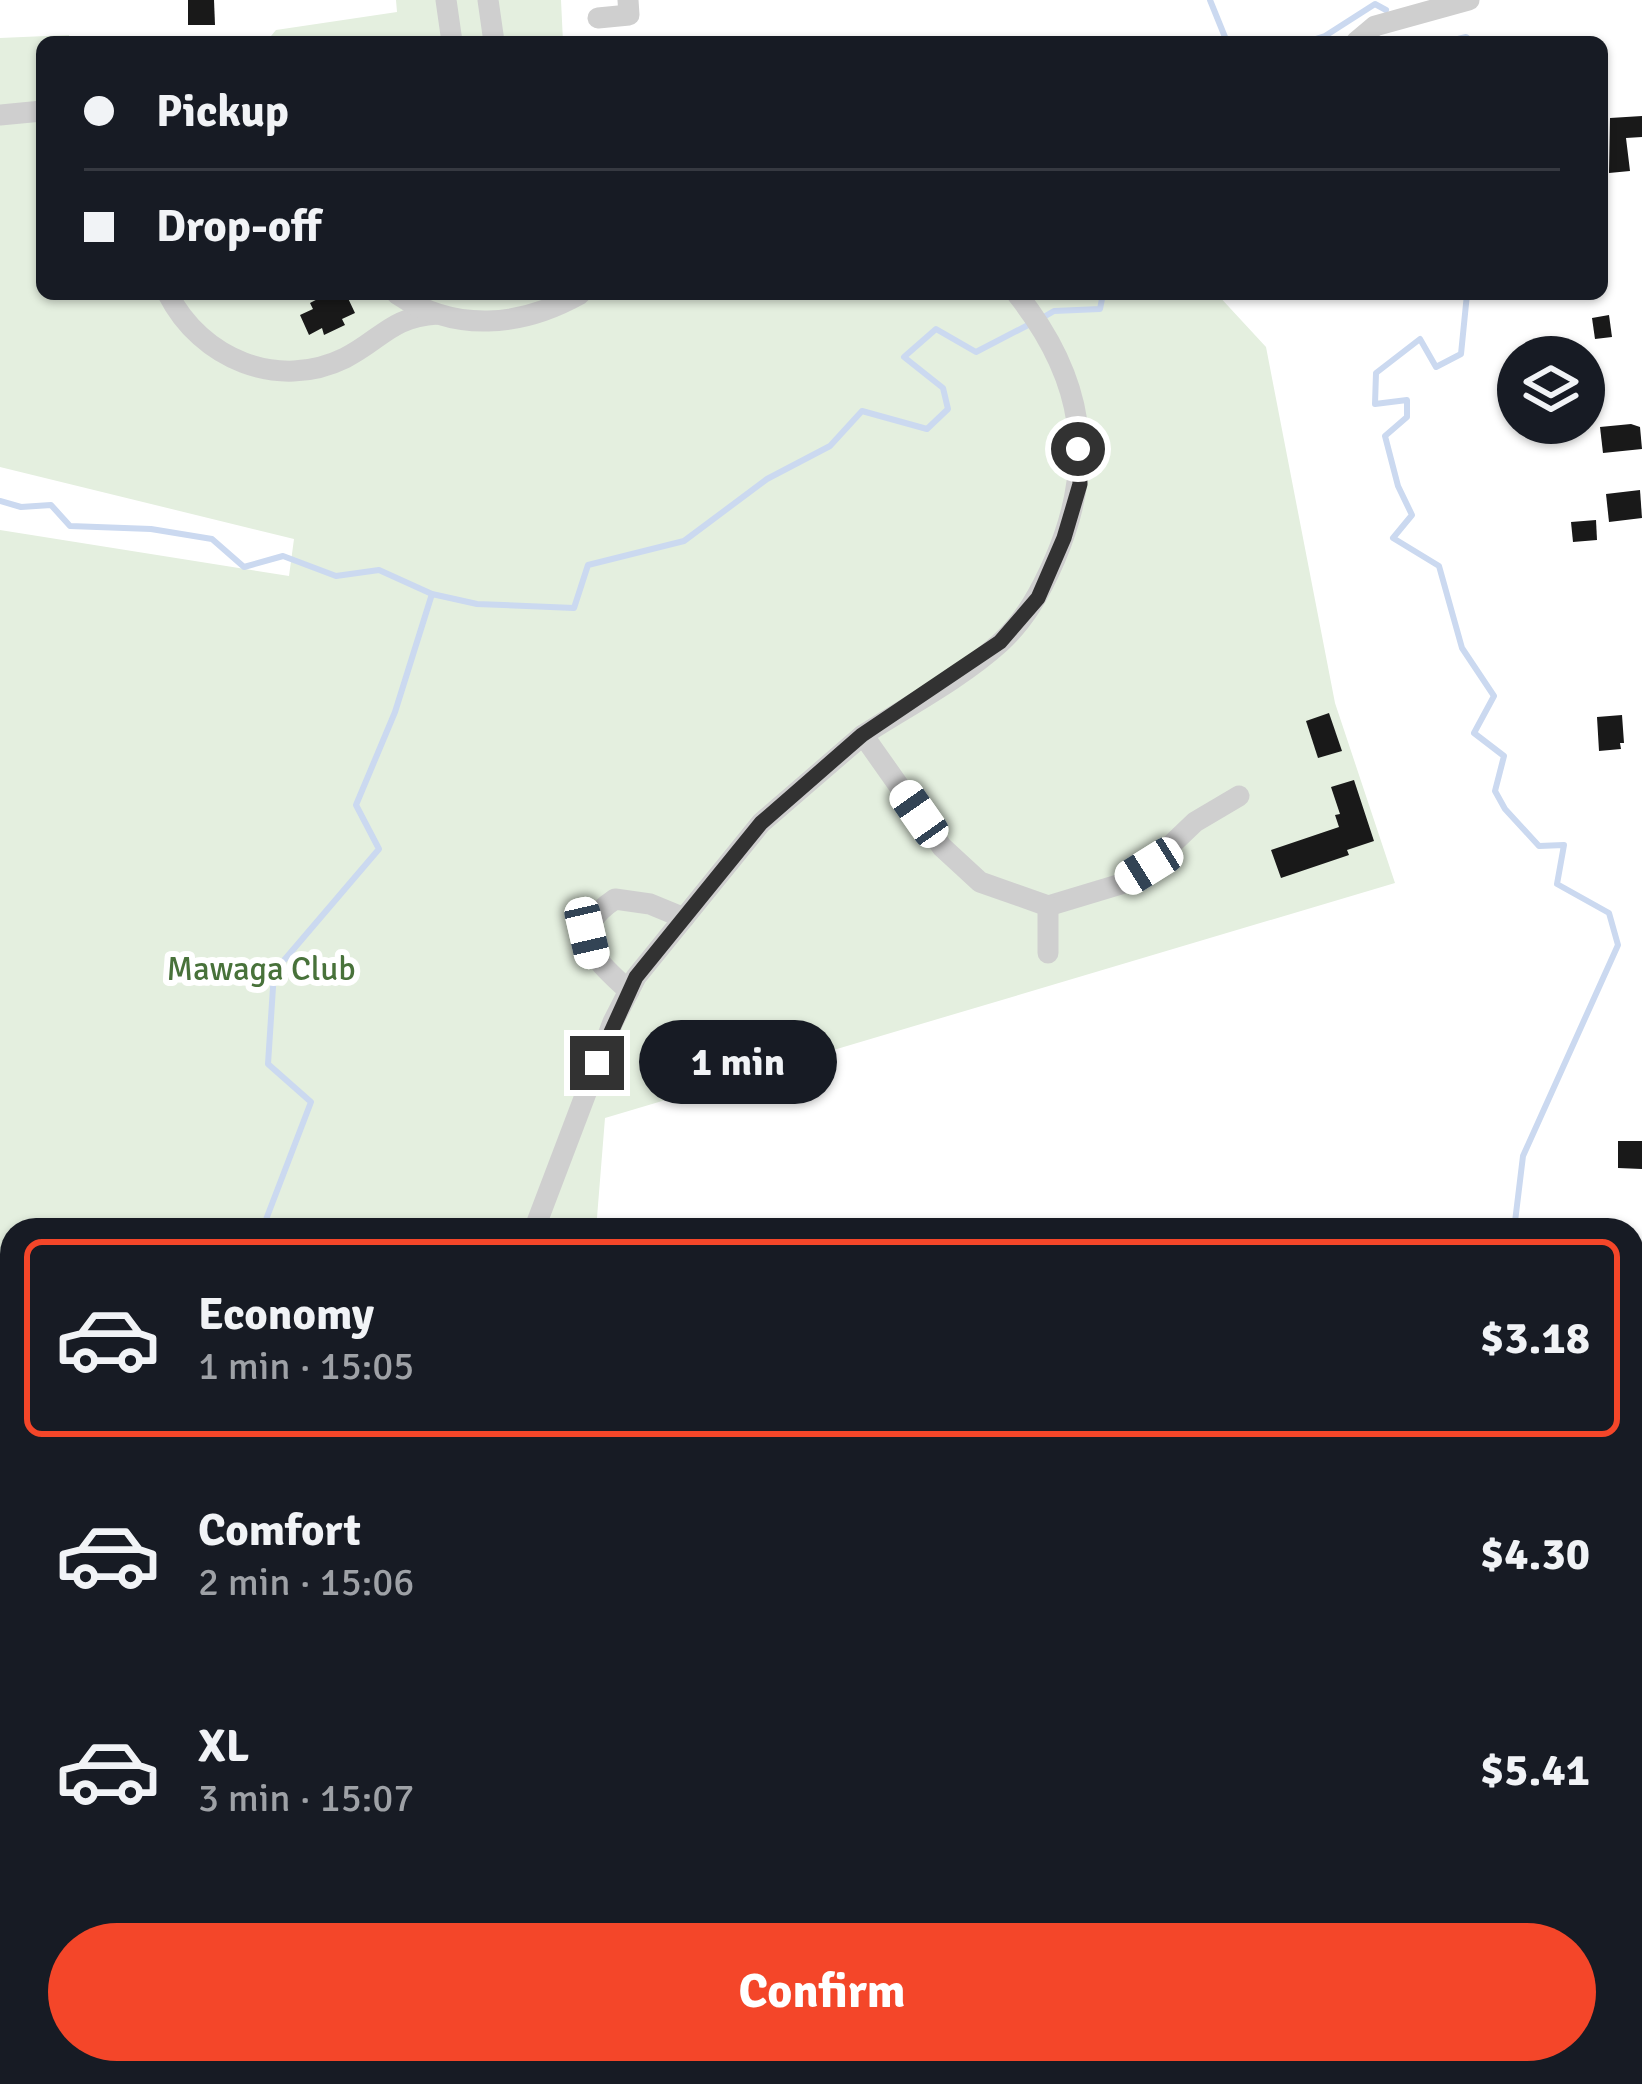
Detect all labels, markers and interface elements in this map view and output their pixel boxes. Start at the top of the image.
text: Pickup [156,84,289,139]
text: Drop-off [156,199,321,254]
map controls [1497,336,1605,444]
button: layers [1497,336,1605,444]
route start [1051,422,1105,476]
car [884,774,954,854]
car [1109,832,1189,900]
car [561,894,613,972]
park label: Mawaga Club [166,949,356,990]
callout: 1 min [639,1021,837,1105]
route end [570,1036,624,1090]
text: 1 min [691,1038,785,1086]
icon: car [54,1284,162,1392]
text: Economy [198,1287,374,1342]
text: $3.18 [1480,1311,1590,1366]
text: 1 min · 15:05 [198,1342,414,1390]
icon: car [54,1500,162,1608]
text: Comfort [198,1503,361,1558]
text: $4.30 [1480,1527,1590,1582]
text: 2 min · 15:06 [198,1558,414,1606]
icon: car [54,1716,162,1824]
text: XL [198,1719,249,1774]
text: $5.41 [1480,1743,1590,1798]
text: 3 min · 15:07 [198,1774,414,1822]
button: Confirm [48,1923,1596,2061]

